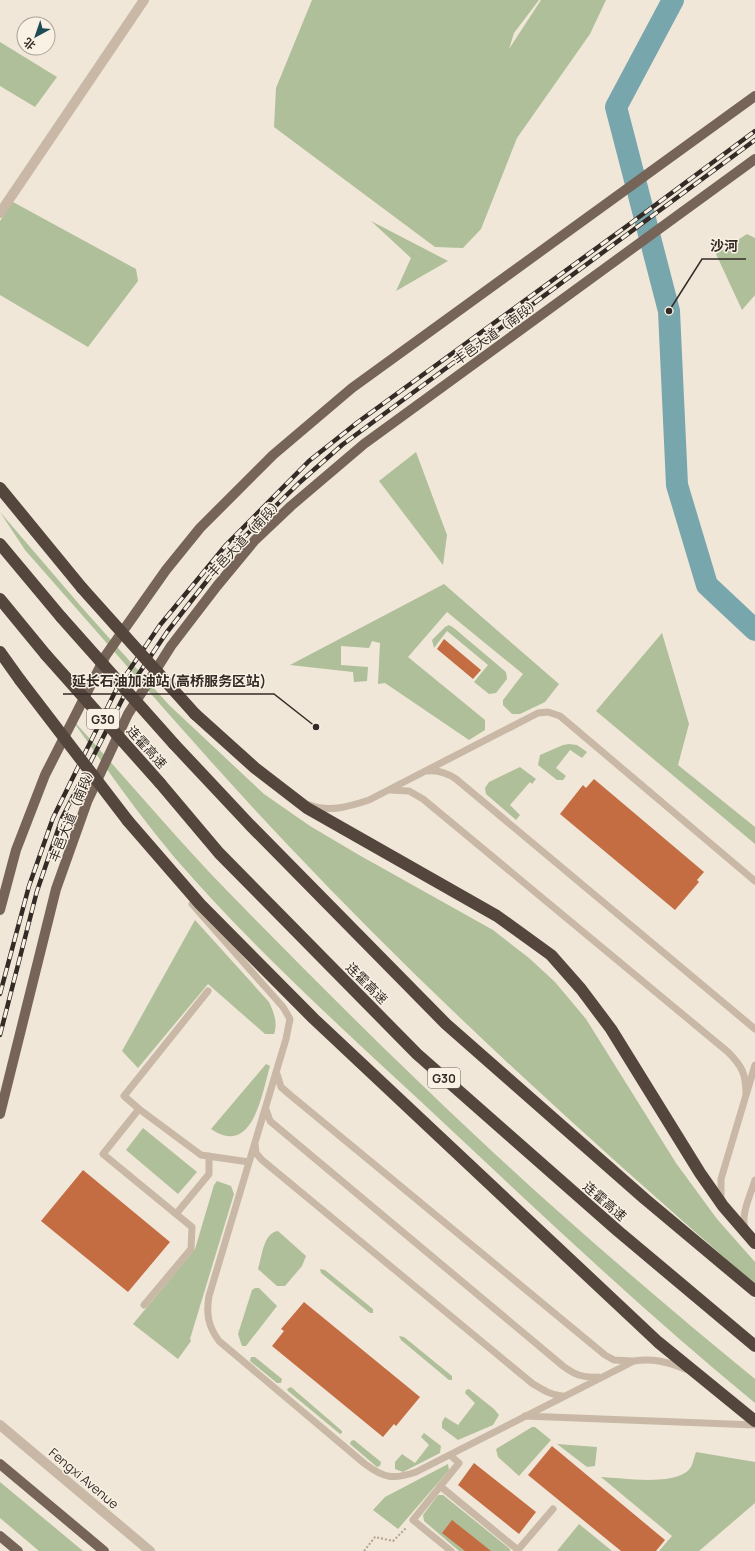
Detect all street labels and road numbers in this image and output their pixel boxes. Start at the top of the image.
street label: 丰邑大道（南段） [450,293,544,369]
street label: 丰邑大道（南段） [203,493,287,581]
road number: G30 [87,709,119,729]
street label: 连霍高速 [123,722,171,772]
street label: 丰邑大道（南段） [44,761,100,865]
street label: 连霍高速 [342,958,392,1008]
road number: G30 [428,1068,460,1088]
street label: 连霍高速 [579,1177,631,1225]
street label: Fengxi Avenue [45,1443,123,1513]

